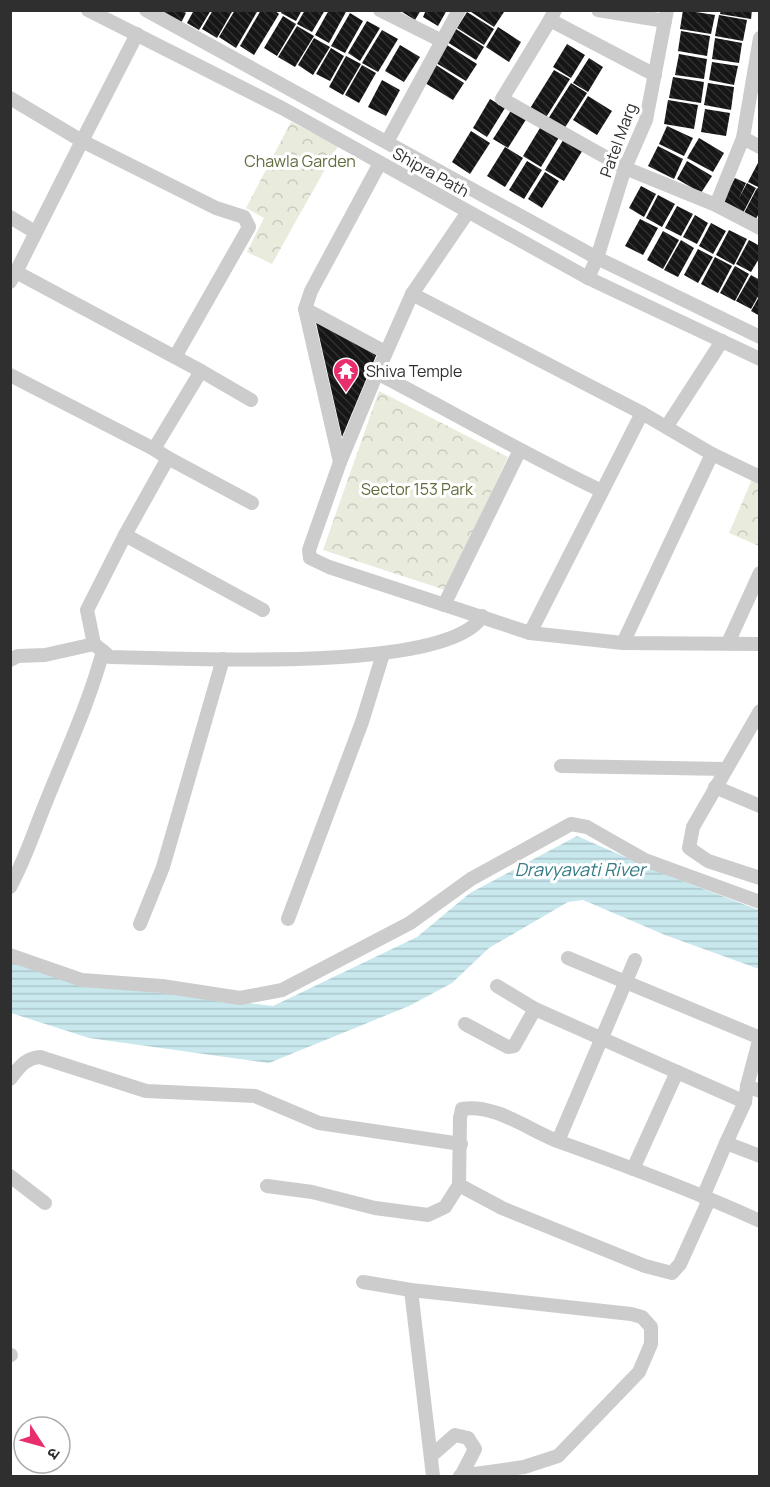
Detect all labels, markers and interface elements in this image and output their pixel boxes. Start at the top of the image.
street label: Patel Marg [594,100,642,180]
street label: Shipra Path [389,142,473,202]
park label: Chawla Garden [244,150,356,172]
temple icon: Shiva Temple [331,356,361,394]
place label: Shiva Temple [366,360,462,382]
park label: Sector 153 Park [361,478,474,500]
water label: Dravyavati River [515,857,648,881]
north arrow [12,1415,72,1475]
text: उ [42,1444,66,1465]

